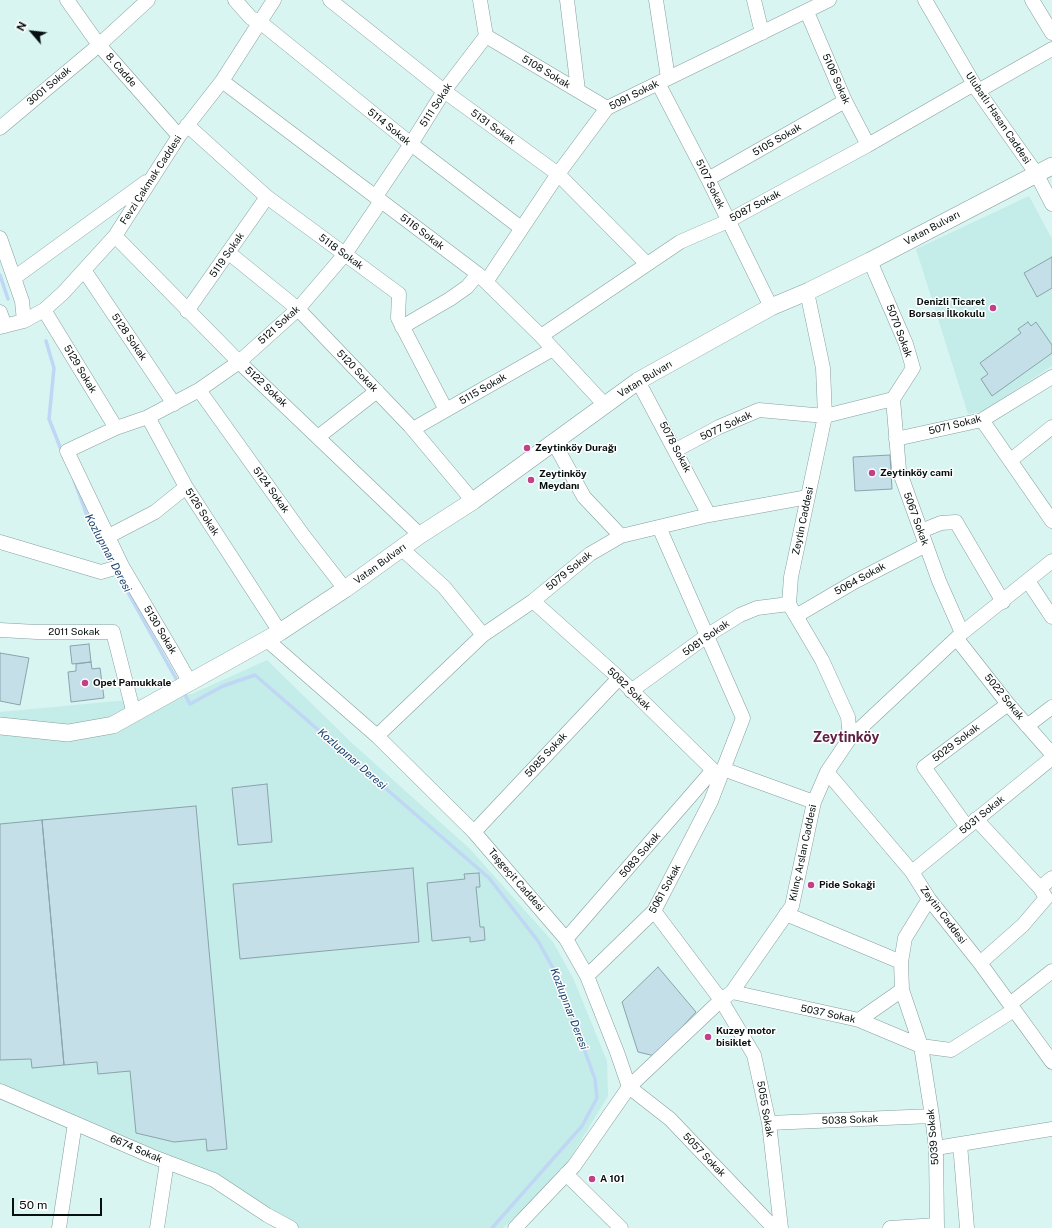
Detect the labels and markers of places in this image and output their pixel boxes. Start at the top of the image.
place label: Denizli Ticaret Borsası İlkokulu [909,296,985,320]
marker: Denizli Ticaret Borsası İlkokulu [988,303,998,313]
place label: Zeytinköy Durağı [535,442,617,454]
marker: Zeytinköy Durağı [522,443,532,453]
place label: Zeytinköy cami [880,467,953,479]
place label: Zeytinköy Meydanı [539,468,587,492]
marker: Zeytinköy cami [867,468,877,478]
marker: Zeytinköy Meydanı [526,475,536,485]
place label: Opet Pamukkale [93,677,171,689]
marker: Opet Pamukkale [80,678,90,688]
place label: Pide Sokaği [819,879,875,891]
marker: Pide Sokaği [806,880,816,890]
place label: Kuzey motor bisiklet [716,1025,776,1048]
marker: Kuzey motor bisiklet [703,1032,713,1042]
place label: A 101 [600,1173,625,1185]
marker: A 101 [587,1174,597,1184]

